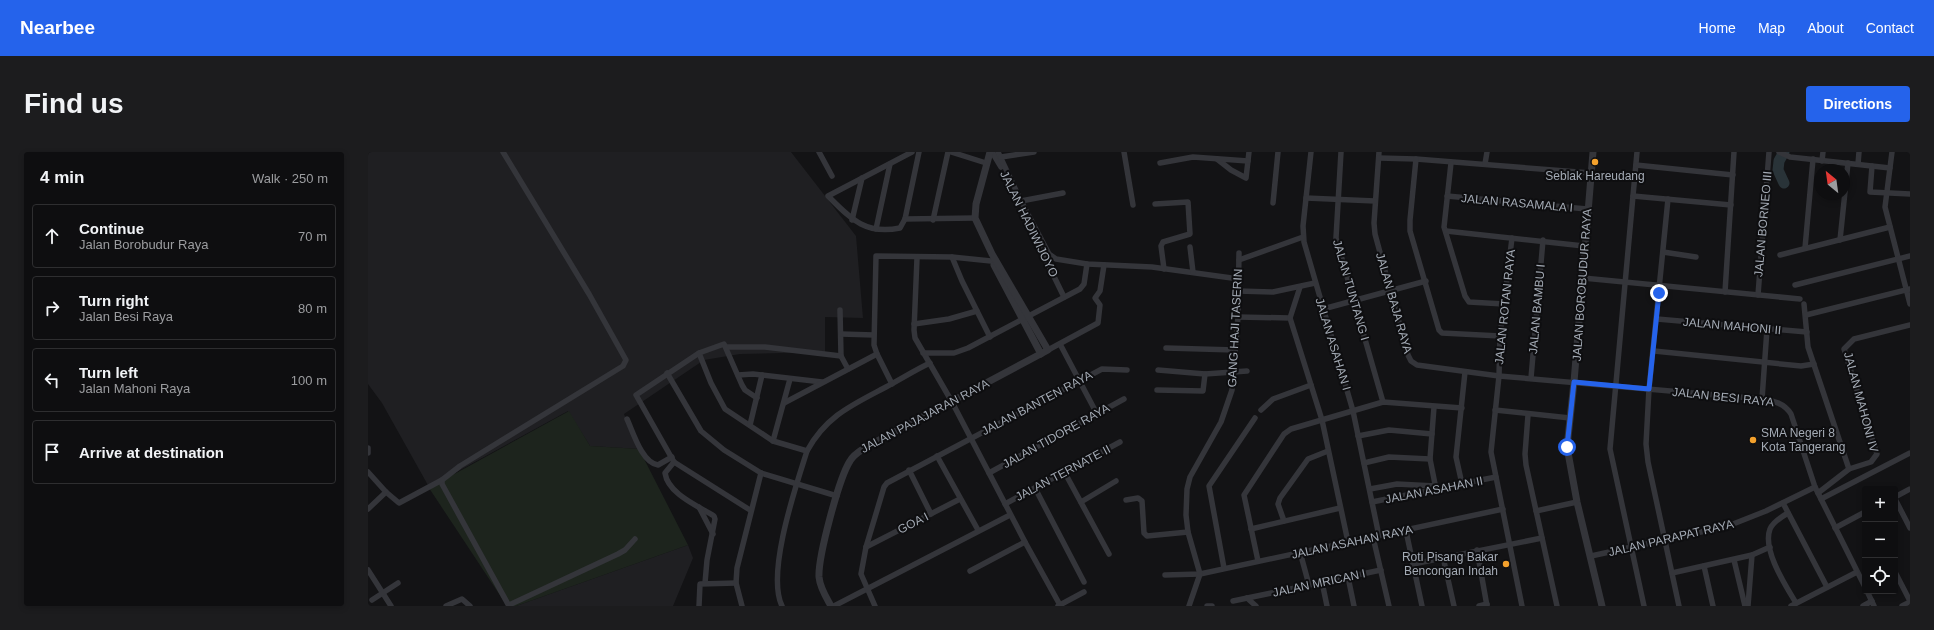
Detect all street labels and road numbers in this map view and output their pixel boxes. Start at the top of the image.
street label: JALAN HADIWIJOYO [997,168,1061,280]
street label: JALAN BORNEO III [1751,171,1775,277]
street label: JALAN RASAMALA I [1461,191,1573,215]
street label: JALAN BOROBUDUR RAYA [1570,208,1594,362]
street label: JALAN TUNTANG I [1330,238,1372,342]
street label: JALAN ROTAN RAYA [1492,249,1518,365]
street label: JALAN BAJA RAYA [1373,251,1415,355]
street label: JALAN BAMBU I [1526,264,1548,354]
street label: GANG HAJI TASERIN [1225,268,1245,388]
street label: JALAN ASAHAN I [1312,296,1354,392]
street label: JALAN MAHONI II [1682,315,1782,337]
street label: JALAN MAHONI IV [1841,350,1881,454]
street label: JALAN BANTEN RAYA [979,368,1095,438]
street label: JALAN PAJAJARAN RAYA [858,376,992,456]
street label: JALAN BESI RAYA [1671,385,1775,409]
street label: JALAN TIDORE RAYA [1000,401,1112,471]
street label: JALAN TERNATE II [1013,442,1113,504]
street label: JALAN ASAHAN II [1384,474,1484,506]
street label: GOA I [895,509,931,537]
street label: JALAN PARAPAT RAYA [1607,517,1735,559]
street label: JALAN ASAHAN RAYA [1290,522,1414,562]
street label: JALAN MRICAN I [1271,566,1367,600]

